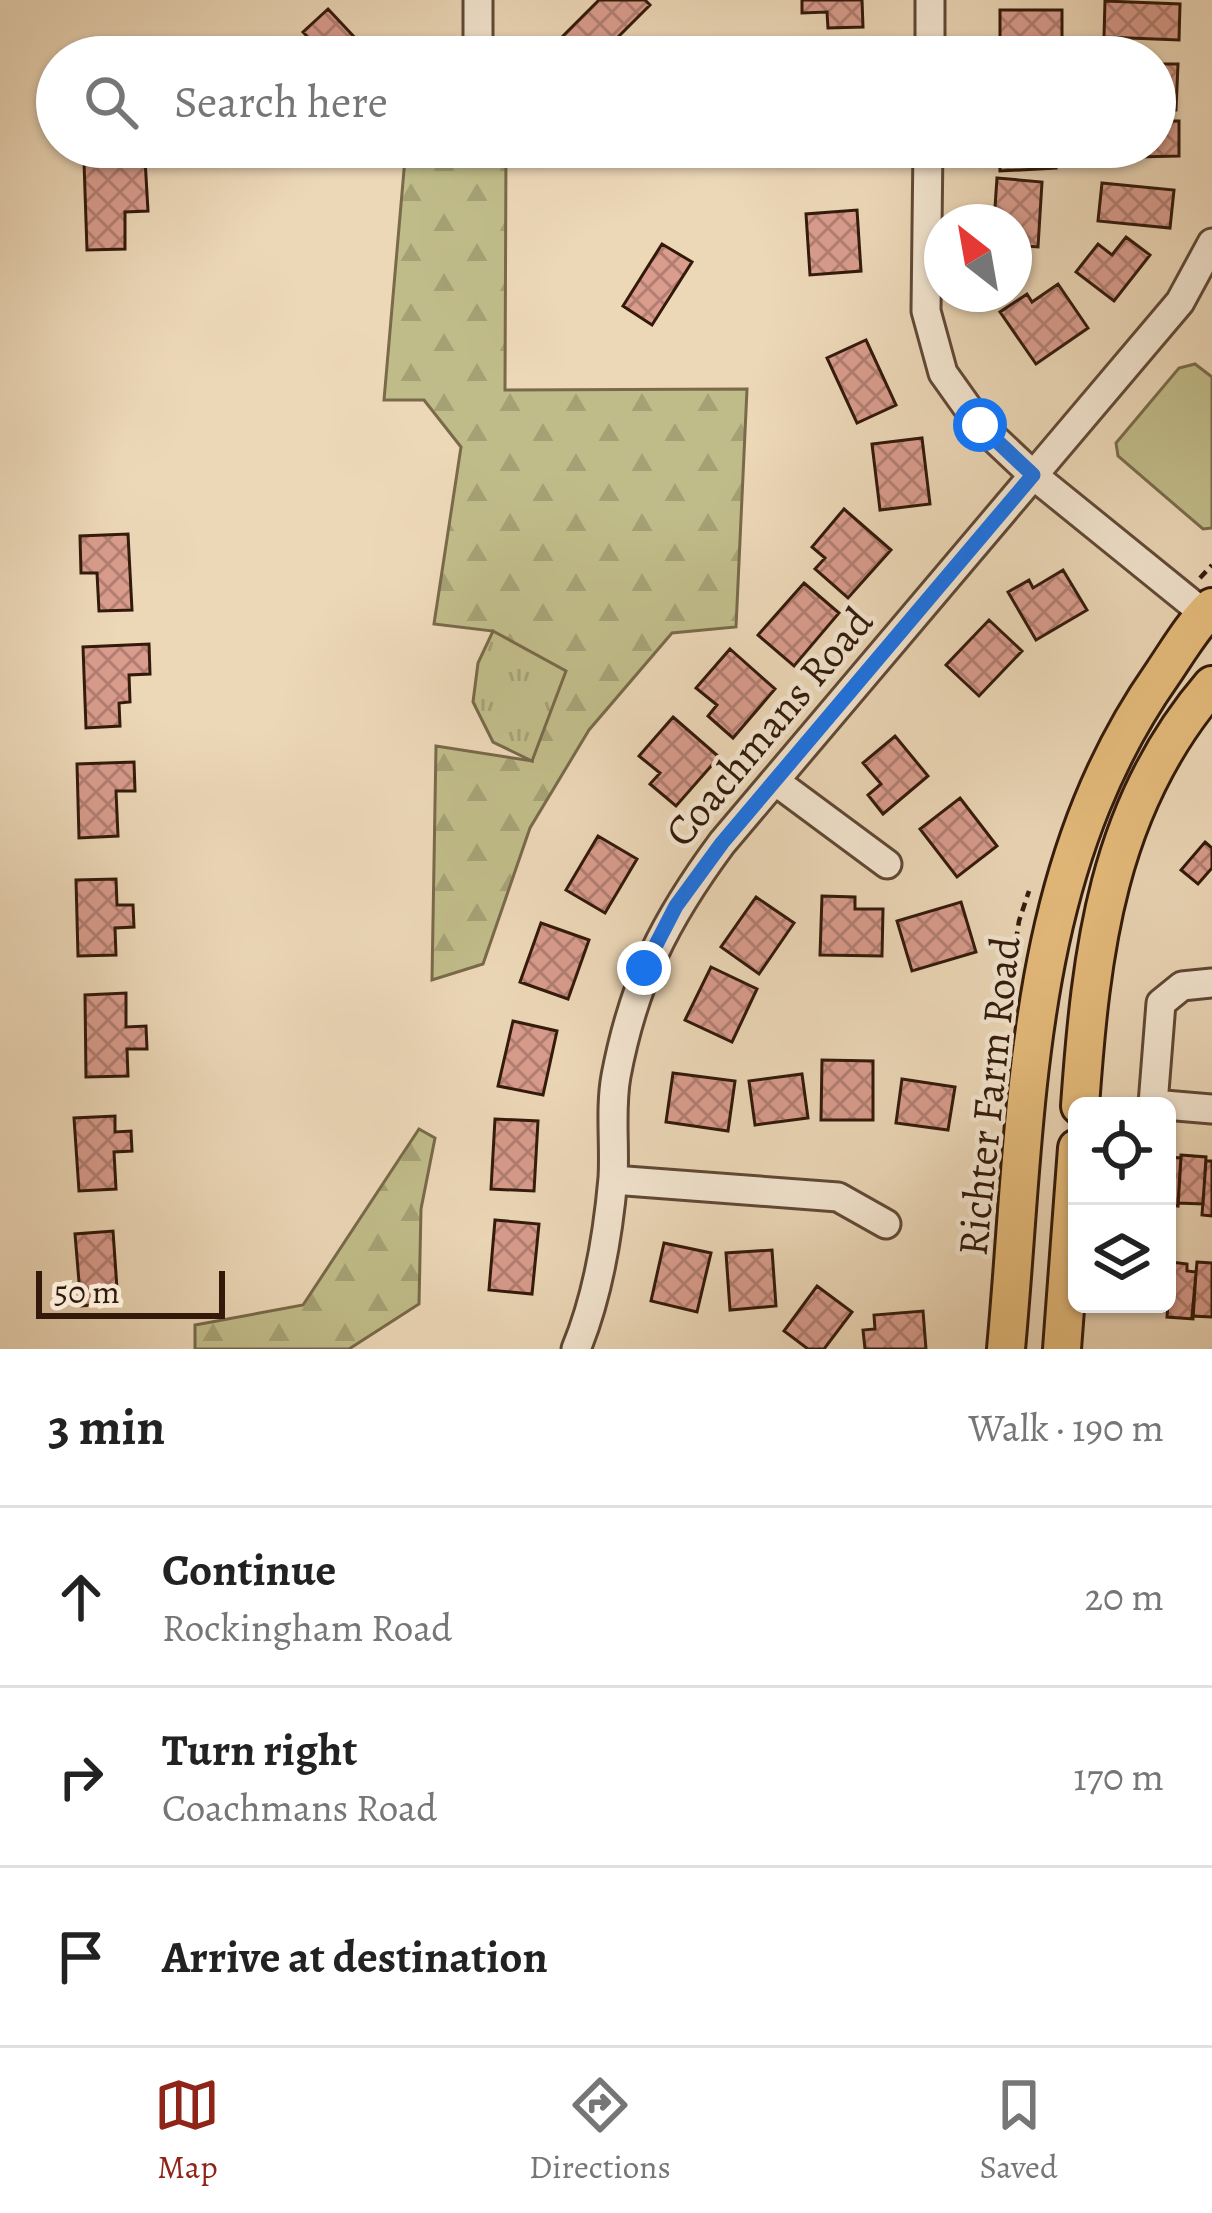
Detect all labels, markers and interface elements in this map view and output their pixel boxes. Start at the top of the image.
search box [36,36,1176,168]
icon: search [78,69,144,135]
text: Search here [174,71,388,133]
north arrow [924,204,1032,312]
route start [953,398,1007,452]
street label: Coachmans Road [651,594,886,858]
street label: Richter Farm Road [943,933,1034,1258]
route end [617,941,671,995]
map controls [1068,1097,1176,1313]
button: locate [1068,1097,1176,1205]
button: layers [1068,1205,1176,1313]
scale bar [36,1265,225,1318]
text: 50 m [54,1269,120,1314]
text: 3 min [48,1392,165,1462]
text: Walk · 190 m [968,1401,1164,1454]
text: Continue [162,1539,336,1601]
icon: ahead [48,1564,114,1630]
text: 20 m [1085,1570,1164,1623]
text: Rockingham Road [162,1601,452,1654]
text: Turn right [162,1719,357,1781]
icon: right [48,1744,114,1810]
text: 170 m [1073,1750,1164,1803]
text: Coachmans Road [162,1781,437,1834]
icon: arrive [48,1924,114,1990]
text: Arrive at destination [162,1926,548,1988]
tab: Map [154,2072,220,2189]
tab: Directions [529,2072,671,2189]
tab: Saved [979,2072,1058,2189]

